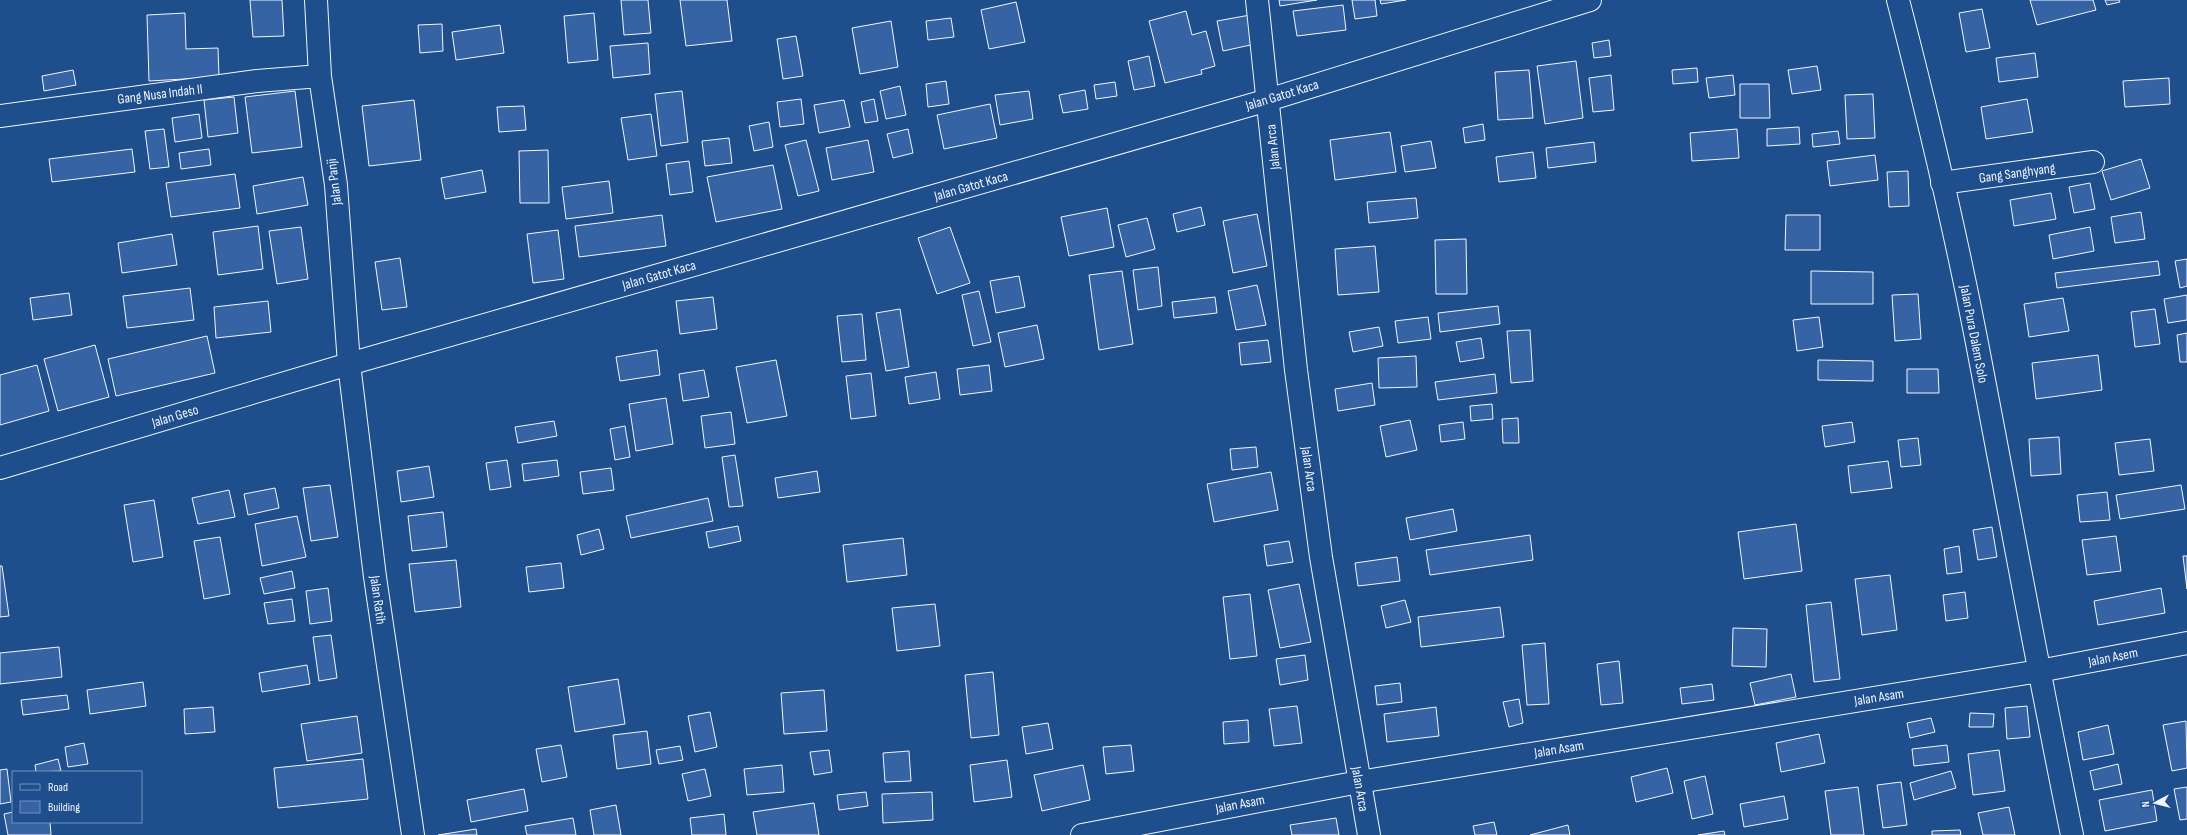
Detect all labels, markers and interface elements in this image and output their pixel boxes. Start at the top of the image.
street label: Jalan Gatot Kaca [1242,76,1321,114]
street label: Gang Nusa Indah II [116,80,204,108]
street label: Jalan Arca [1262,124,1284,171]
street label: Jalan Panji [323,158,345,207]
street label: Gang Sanghyang [1978,159,2057,187]
street label: Jalan Gatot Kaca [931,167,1010,205]
street label: Jalan Gatot Kaca [619,256,698,294]
street label: Jalan Pura Dalem Solo [1956,283,1992,385]
street label: Jalan Geso [149,401,201,431]
street label: Jalan Arca [1297,444,1321,493]
street label: Jalan Ratih [366,574,390,625]
street label: Jalan Asem [2086,644,2139,670]
street label: Jalan Asam [1852,685,1905,709]
street label: Jalan Asam [1532,737,1585,761]
street label: Jalan Arca [1348,764,1372,813]
legend [12,771,142,823]
text: Road [48,780,68,795]
north arrow [2135,783,2175,823]
street label: Jalan Asam [1213,791,1266,817]
text: Building [48,800,80,815]
text: N [2139,800,2152,808]

